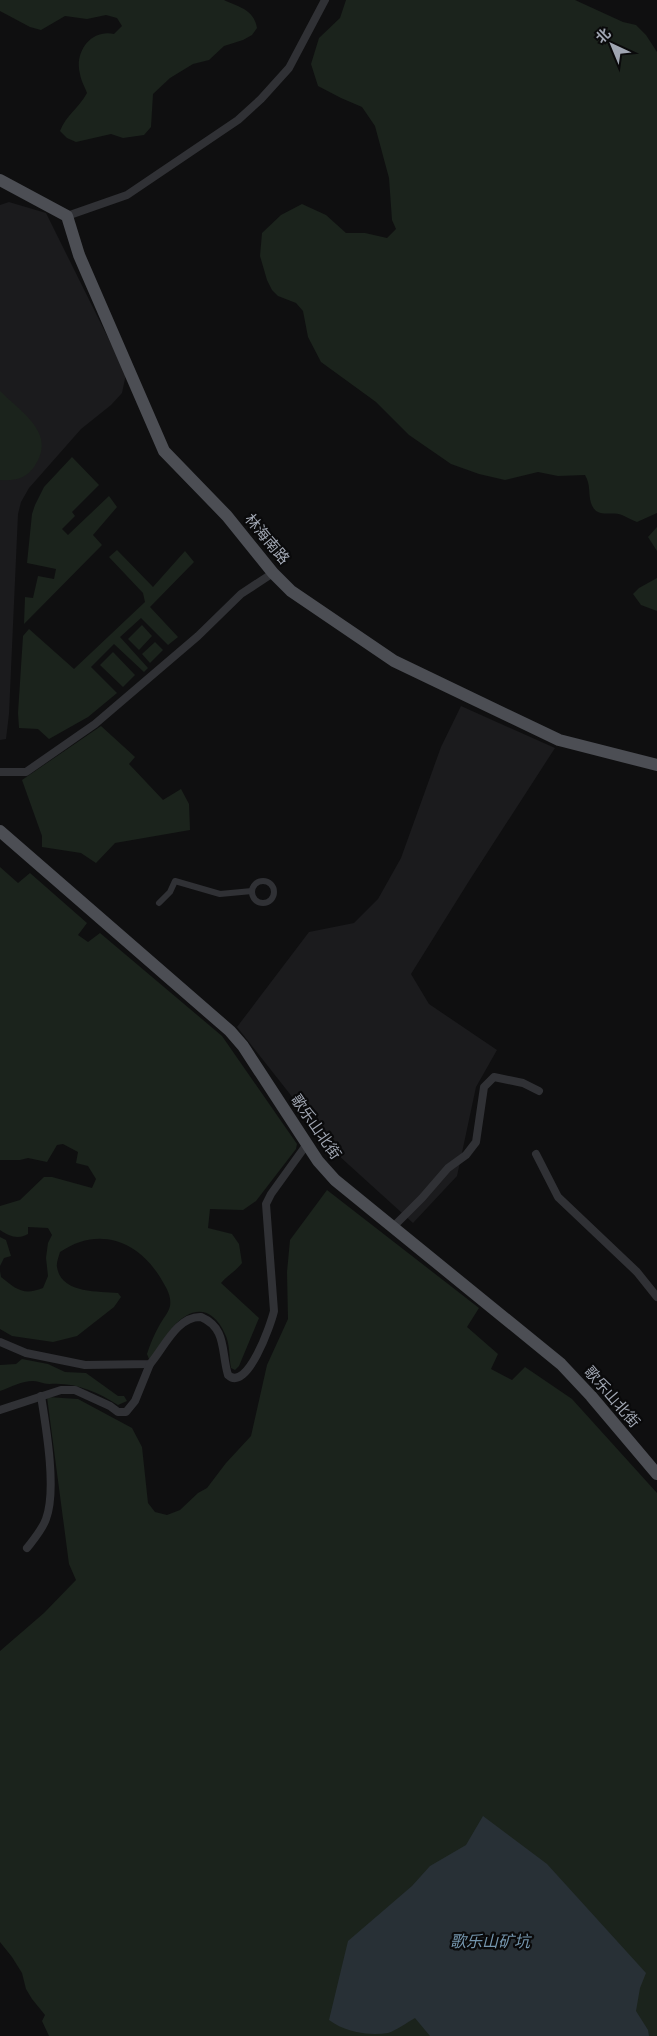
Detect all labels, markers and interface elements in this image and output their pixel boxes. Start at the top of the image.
north arrow [587,20,637,70]
text: 北 [591,24,614,47]
street label: 林海南路 [241,509,295,568]
street label: 歌乐山北街 [287,1090,347,1163]
street label: 歌乐山北街 [581,1361,645,1431]
water label: 歌乐山矿坑 [450,1930,532,1952]

